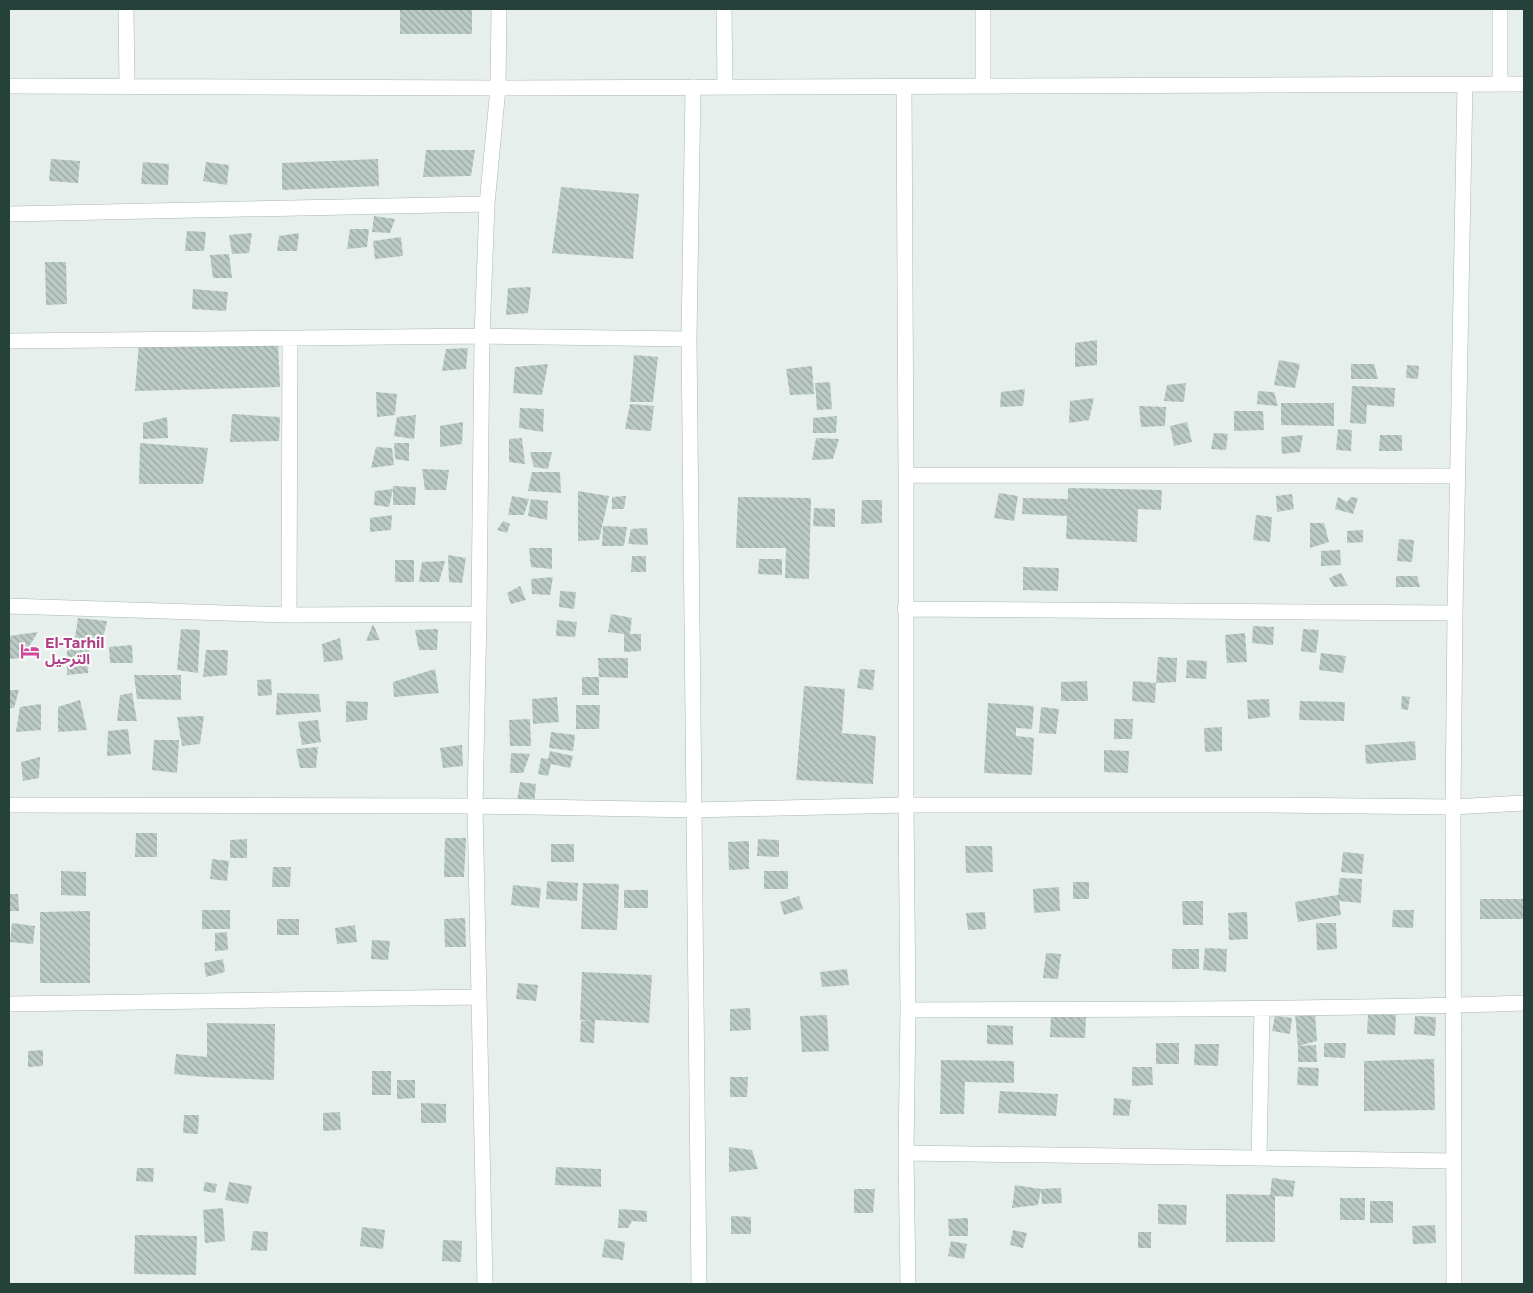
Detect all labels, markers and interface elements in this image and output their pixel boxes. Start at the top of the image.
place label: El-Tarhil الترحيل [45,634,105,668]
hotel icon: El-Tarhil الترحيل [19,640,41,662]

